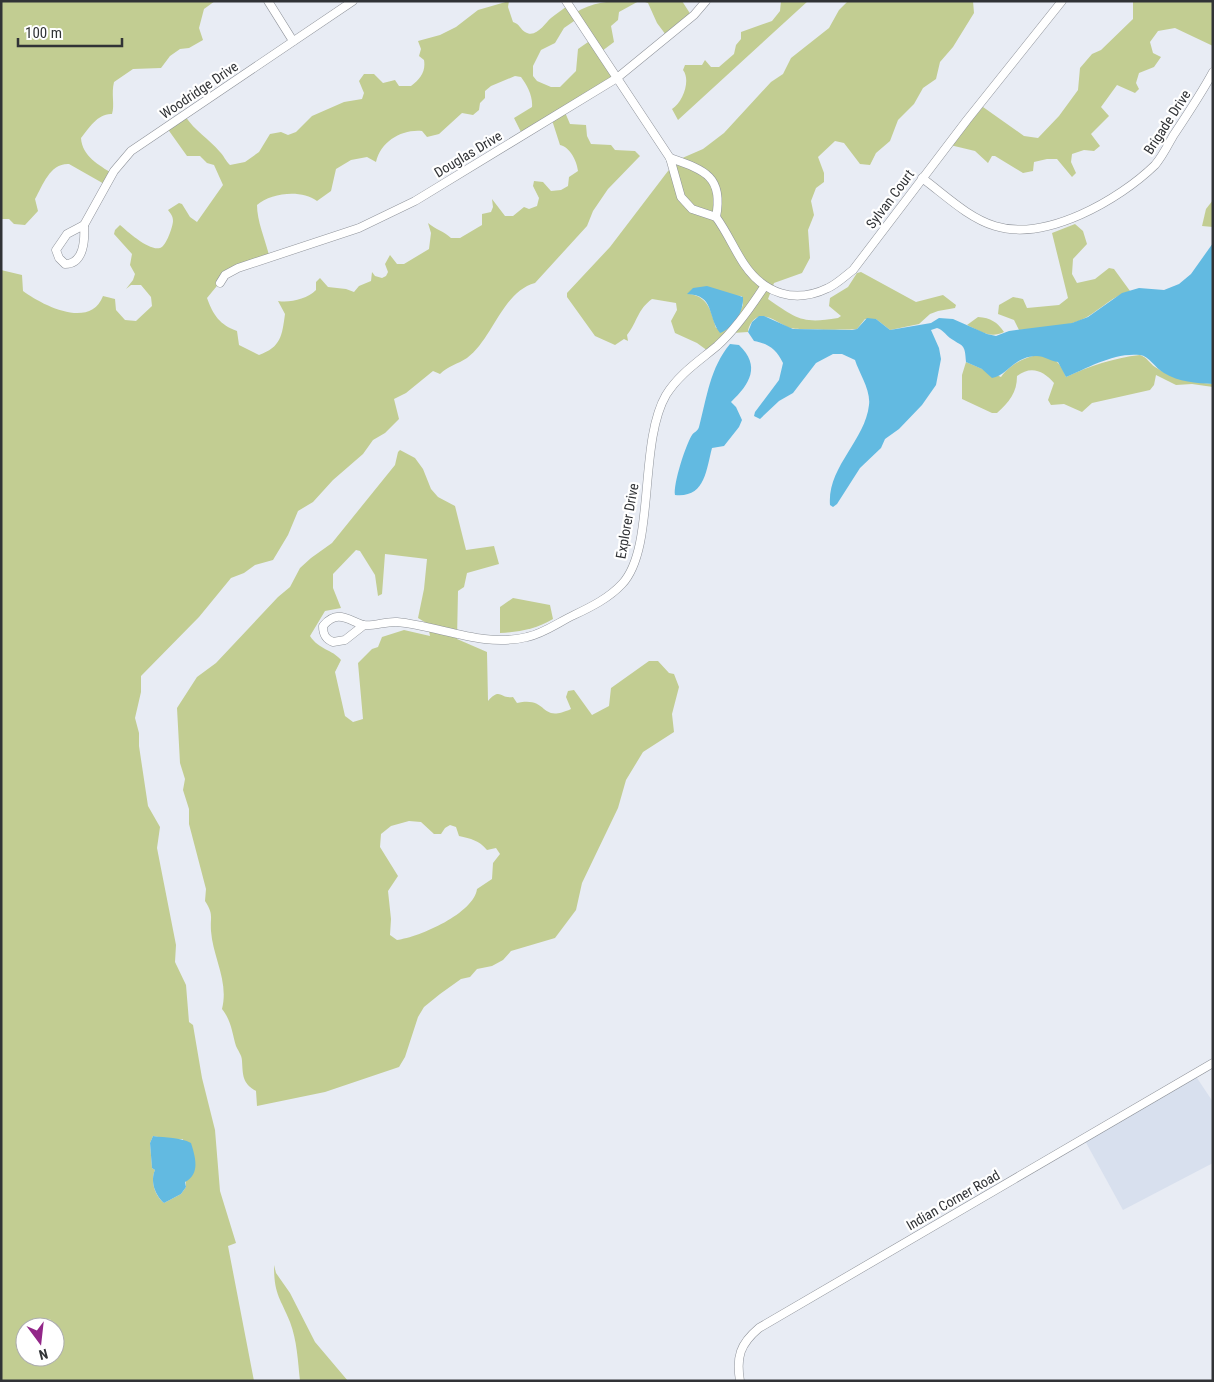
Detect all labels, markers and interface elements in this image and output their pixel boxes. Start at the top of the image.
scale bar [18,15,121,47]
text: 100 m [25,24,62,42]
street label: Woodridge Drive [157,58,241,122]
street label: Brigade Drive [1140,87,1194,157]
street label: Douglas Drive [431,127,505,180]
street label: Sylvan Court [863,166,917,232]
street label: Explorer Drive [612,482,642,560]
street label: Indian Corner Road [903,1167,1003,1233]
north arrow [15,1317,65,1367]
text: N [37,1346,50,1363]

